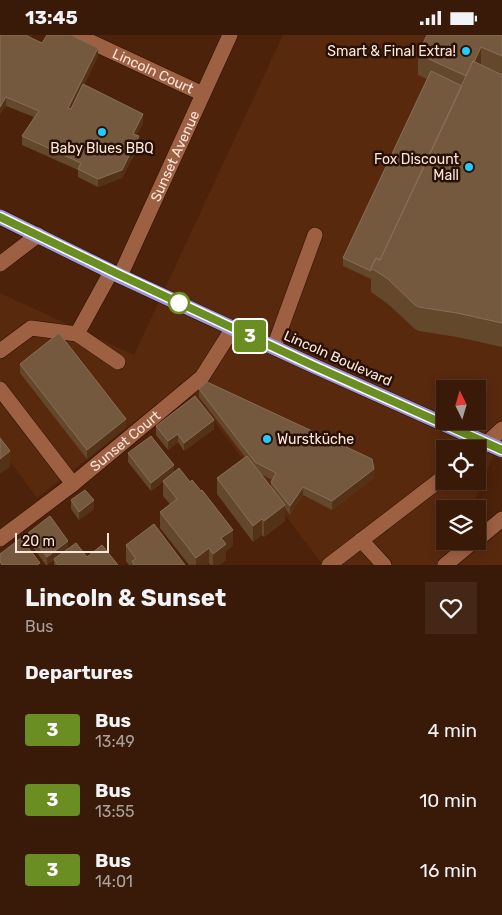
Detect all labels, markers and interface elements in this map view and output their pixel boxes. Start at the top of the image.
text: 13:45 [25,6,78,29]
place label: Smart & Final Extra! [327,43,456,60]
street label: Lincoln Court [110,45,197,98]
marker: Smart & Final Extra! [460,45,472,57]
street label: Sunset Avenue [147,108,203,204]
marker: Baby Blues BBQ [96,126,108,138]
place label: Baby Blues BBQ [50,140,154,157]
place label: Fox Discount Mall [374,151,460,184]
marker: Fox Discount Mall [463,161,475,173]
unlabelled marker [168,292,190,314]
line badge: 3 [234,320,266,352]
text: 3 [244,325,256,347]
street label: Lincoln Boulevard [281,327,394,390]
north arrow [436,380,486,430]
map controls [436,380,486,550]
street label: Sunset Court [87,407,164,475]
place label: Wurstküche [277,431,354,448]
marker: Wurstküche [261,433,273,445]
button: locate [436,440,486,490]
button: layers [436,500,486,550]
scale bar [15,530,109,553]
text: 20 m [22,533,55,550]
button: heart [425,582,477,634]
text: Lincoln & Sunset [25,584,226,612]
text: Bus [25,617,53,636]
text: Departures [25,661,133,684]
text: Bus [95,709,131,732]
text: 3 [47,719,58,741]
text: 4 min [428,719,477,742]
text: 13:49 [95,732,135,751]
text: Bus [95,779,131,802]
text: 3 [47,789,58,811]
text: 10 min [419,789,477,812]
text: 13:55 [95,802,135,821]
text: Bus [95,849,131,872]
text: 3 [47,859,58,881]
text: 16 min [420,859,477,882]
text: 14:01 [95,872,133,891]

